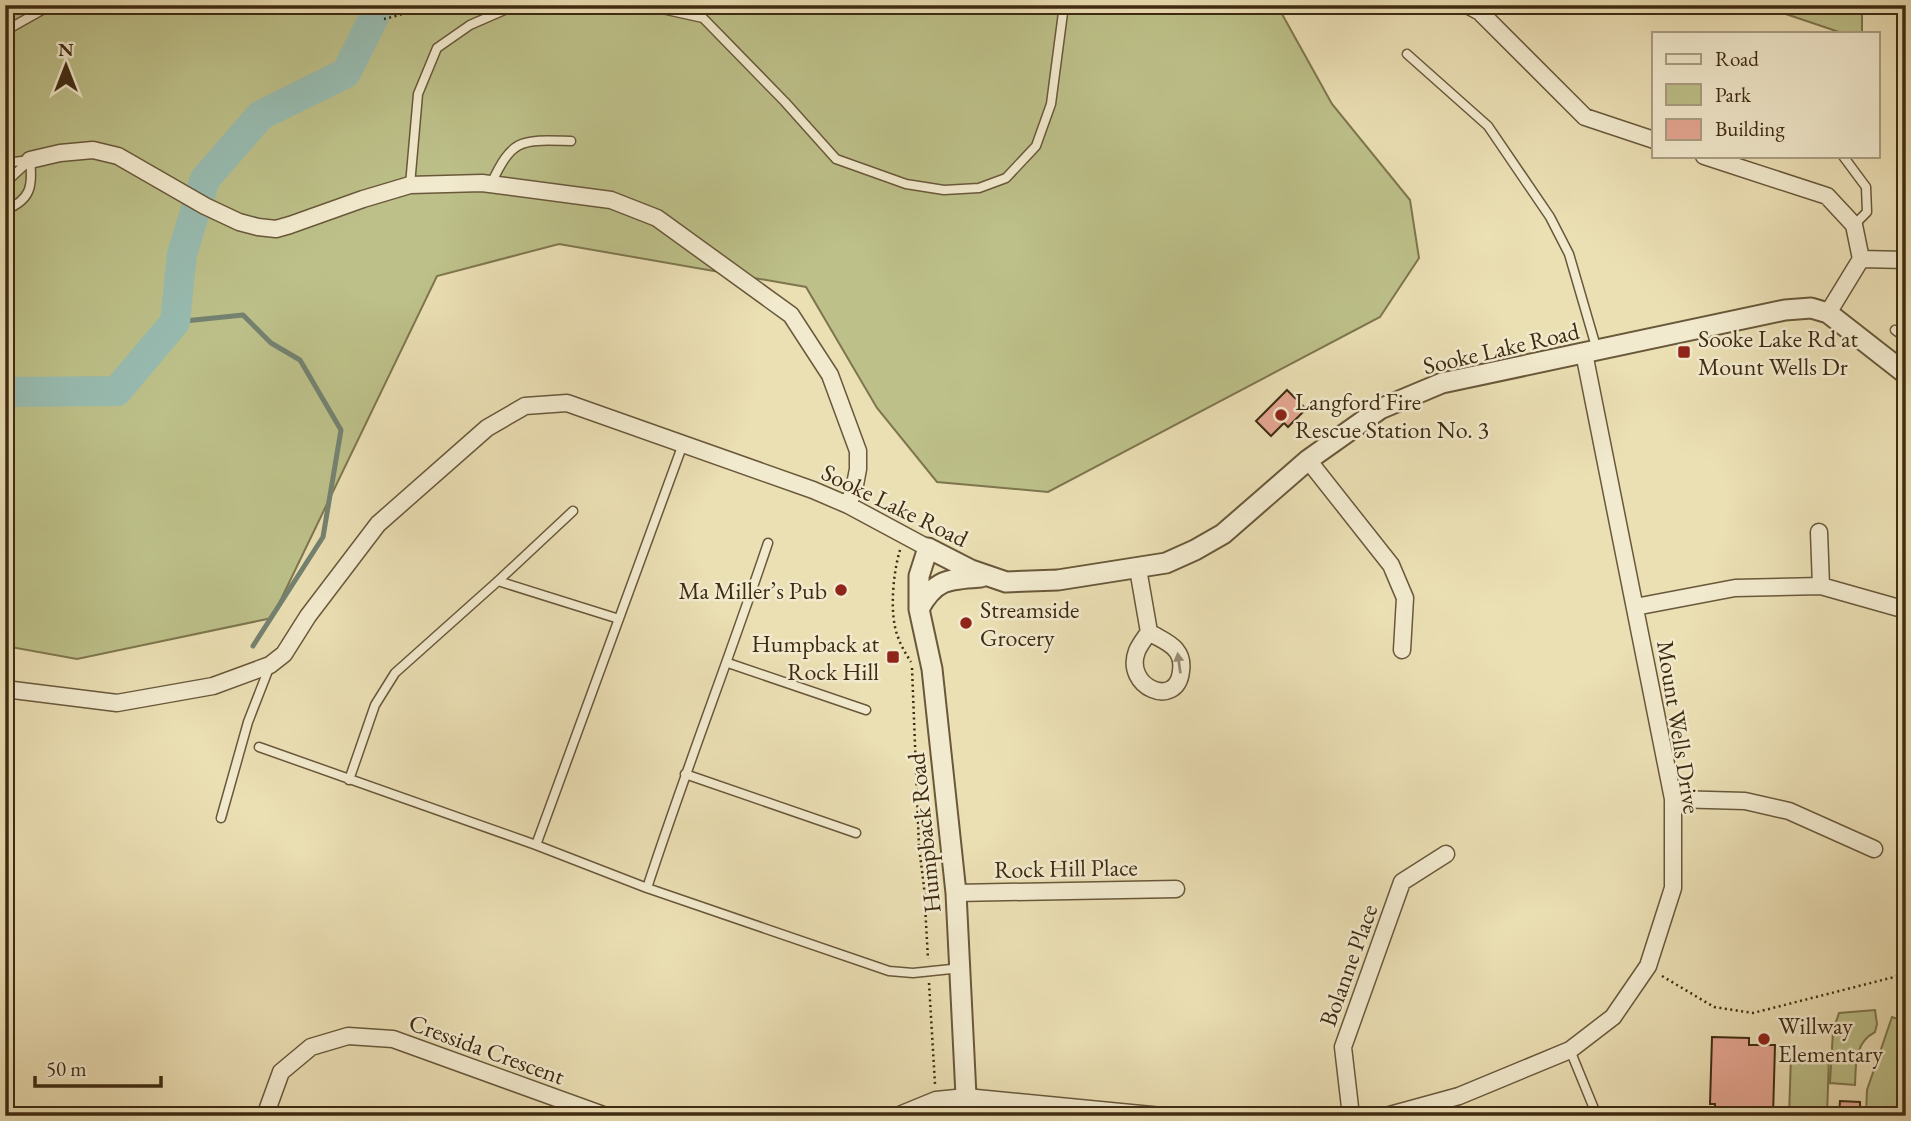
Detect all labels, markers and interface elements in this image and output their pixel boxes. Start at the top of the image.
north arrow [32,32,102,102]
legend [1652,32,1880,158]
text: N [58,37,74,62]
text: Road [1715,45,1759,72]
text: Park [1715,81,1752,108]
text: Building [1715,115,1785,142]
street label: Sooke Lake Road [1420,315,1583,381]
place label: Sooke Lake Rd at Mount Wells Dr [1698,323,1859,382]
marker: Sooke Lake Rd at Mount Wells Dr [1676,344,1692,360]
place label: Langford Fire Rescue Station No. 3 [1295,386,1489,445]
marker: Langford Fire Rescue Station No. 3 [1273,407,1289,423]
street label: Sooke Lake Road [817,456,974,554]
place label: Ma Miller’s Pub [678,575,827,606]
marker: Ma Miller’s Pub [833,582,849,598]
place label: Streamside Grocery [980,594,1079,653]
marker: Streamside Grocery [958,615,974,631]
place label: Humpback at Rock Hill [751,628,879,687]
street label: Mount Wells Drive [1650,638,1708,816]
marker: Humpback at Rock Hill [885,649,901,665]
one-way arrow [1174,652,1185,674]
street label: Humpback Road [900,751,948,915]
street label: Rock Hill Place [994,851,1138,885]
street label: Bolanne Place [1312,900,1384,1030]
street label: Cressida Crescent [405,1007,569,1092]
place label: Willway Elementary [1778,1010,1883,1069]
marker: Willway Elementary [1756,1031,1772,1047]
scale bar [35,1044,161,1088]
text: 50 m [46,1055,87,1082]

